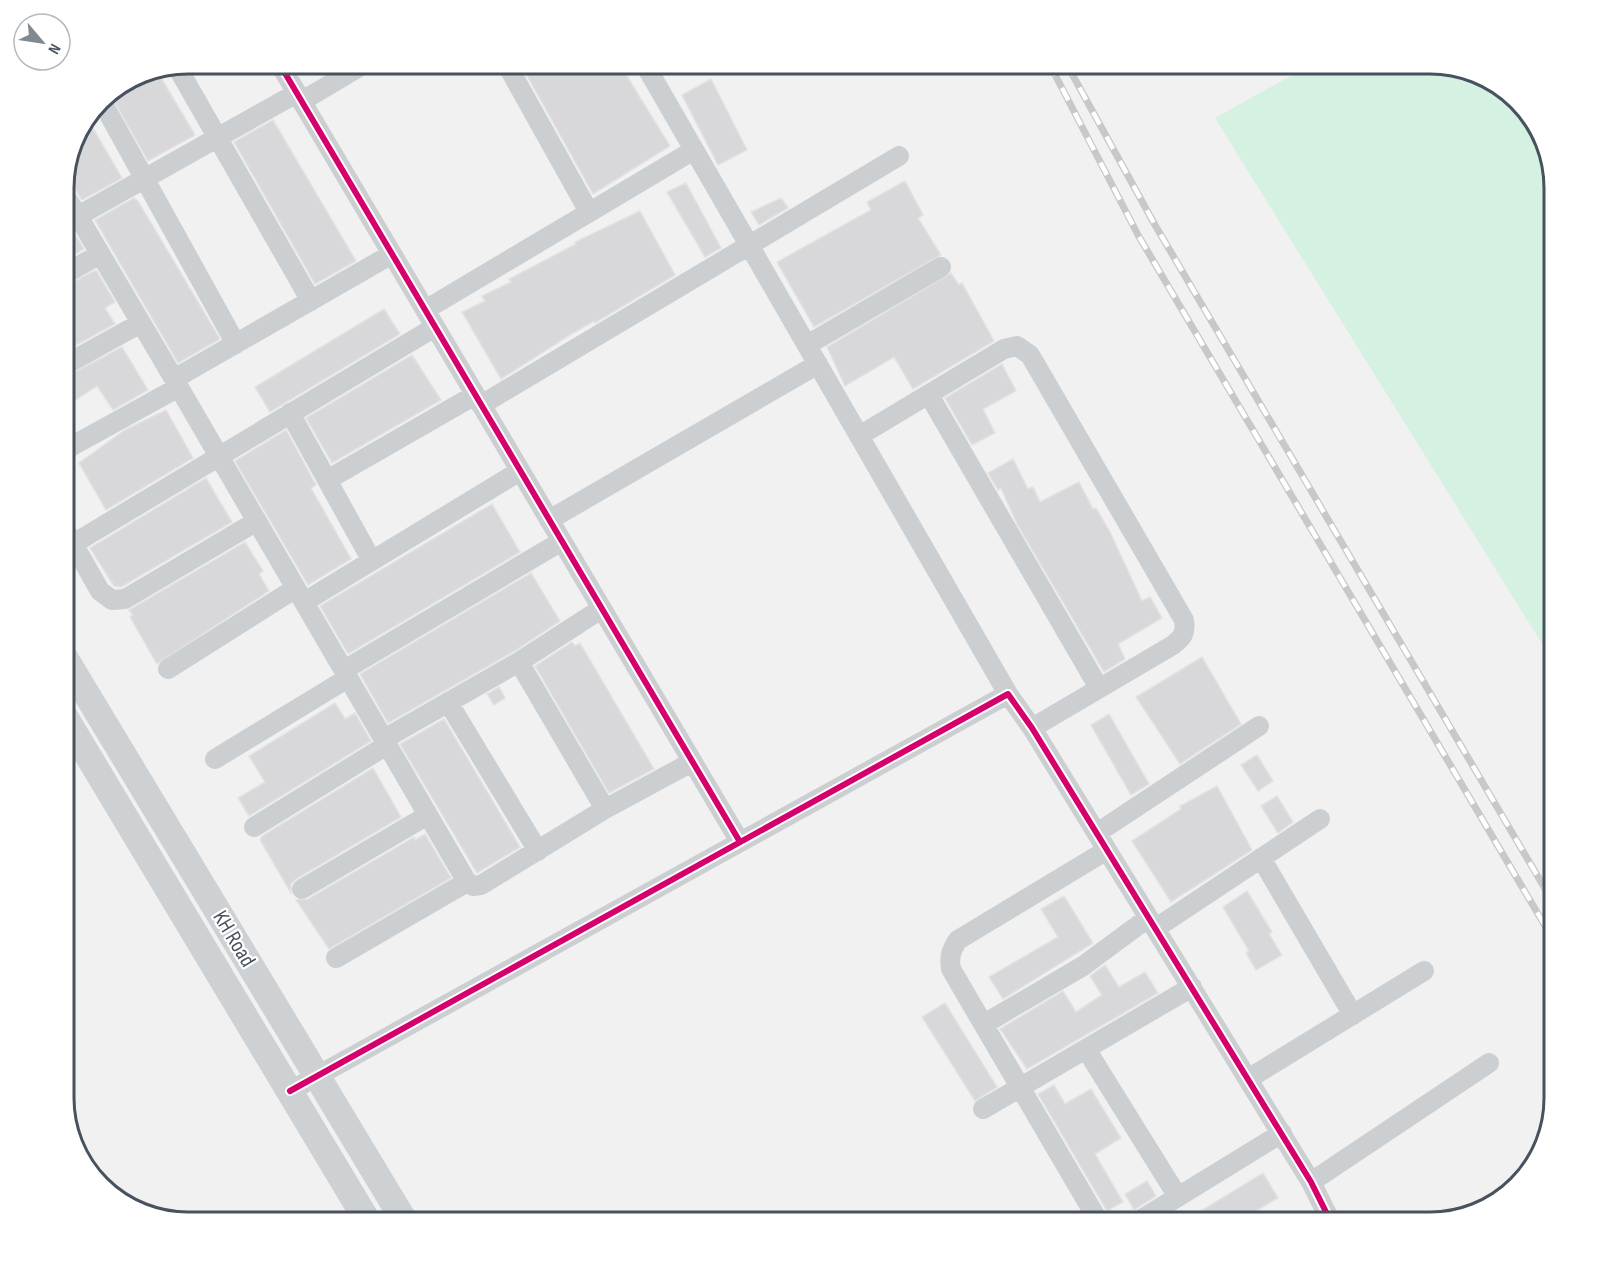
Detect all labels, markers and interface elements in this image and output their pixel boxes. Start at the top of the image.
north arrow [12,12,72,72]
text: N [43,40,64,57]
street label: KH Road [206,906,261,972]

